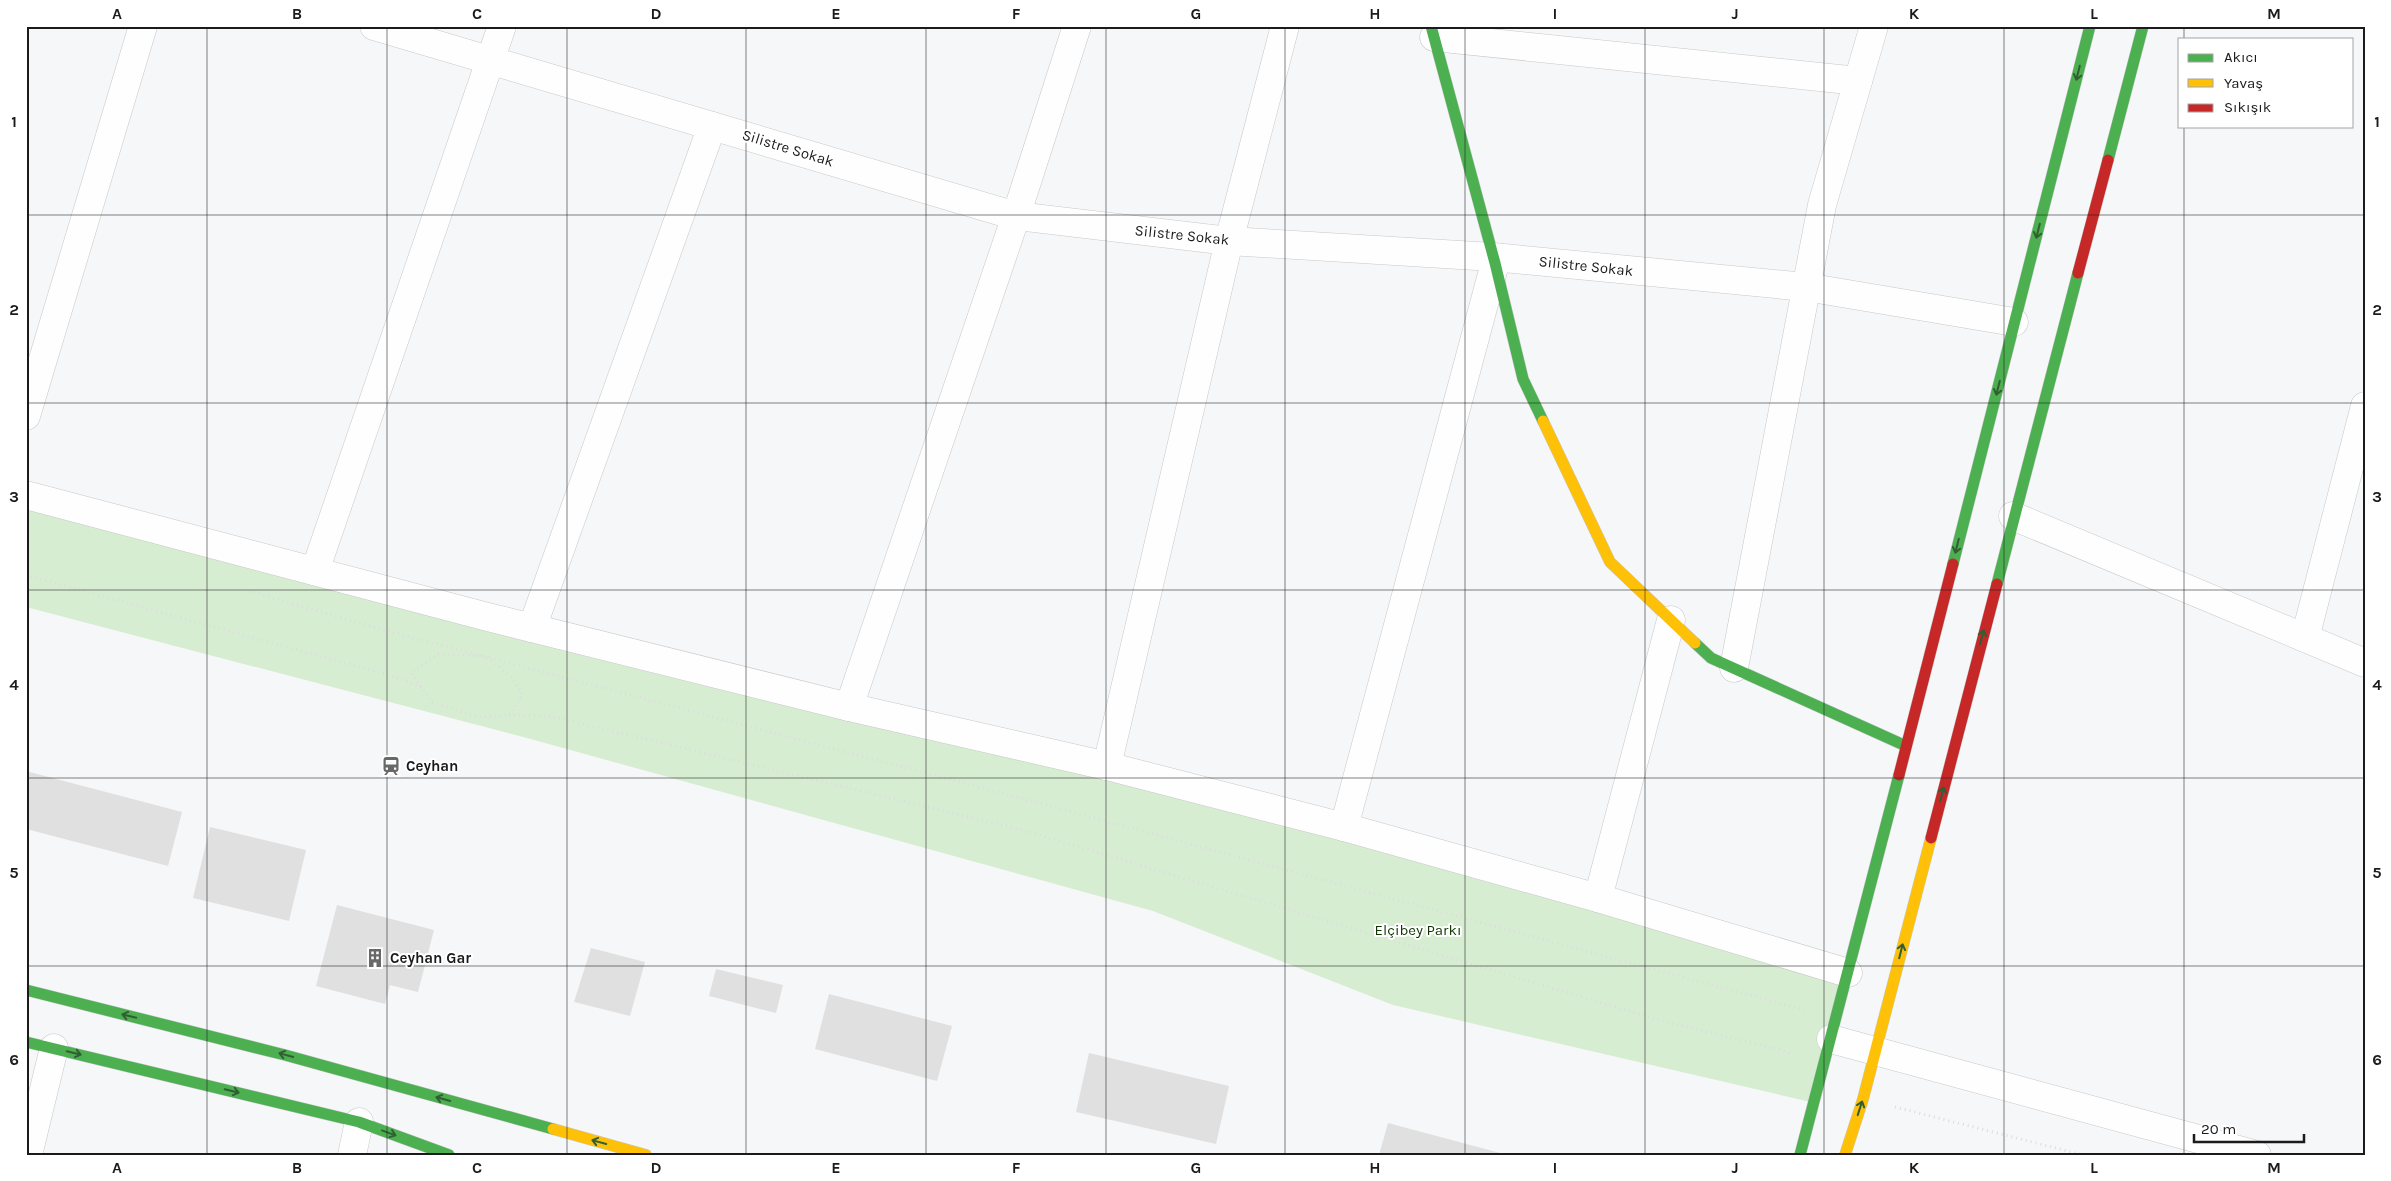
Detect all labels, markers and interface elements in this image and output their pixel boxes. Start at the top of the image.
text: A [112,4,122,23]
text: B [292,4,302,23]
text: C [472,4,482,23]
text: D [651,4,662,23]
text: E [831,4,841,23]
text: F [1012,4,1021,23]
text: G [1191,4,1201,23]
text: H [1369,4,1381,23]
text: I [1553,4,1557,23]
text: J [1731,4,1739,23]
text: K [1909,4,1920,23]
text: L [2090,4,2098,23]
text: M [2267,4,2281,23]
legend [2178,38,2354,128]
text: Akıcı [2224,48,2258,66]
one-way arrow [2073,65,2082,81]
text: Yavaş [2224,74,2263,92]
text: Sıkışık [2224,98,2271,116]
text: 1 [11,112,17,131]
text: 1 [2374,112,2380,131]
street label: Silistre Sokak [740,126,836,170]
street label: Silistre Sokak [1134,221,1230,249]
one-way arrow [2033,222,2042,238]
street label: Silistre Sokak [1538,252,1634,280]
text: 2 [9,300,19,319]
text: 2 [2372,300,2382,319]
one-way arrow [1992,380,2002,396]
text: 3 [9,487,19,506]
text: 3 [2372,487,2382,506]
one-way arrow [1952,537,1962,553]
one-way arrow [1978,629,1987,645]
text: 4 [9,675,19,694]
text: 4 [2372,675,2382,694]
station icon: Ceyhan [380,755,402,777]
place label: Ceyhan [406,757,458,775]
one-way arrow [1937,786,1947,802]
text: 5 [9,863,19,882]
text: 5 [2372,863,2382,882]
park label: Elçibey Parkı [1375,921,1461,939]
one-way arrow [1897,944,1906,960]
building icon: Ceyhan Gar [364,947,386,969]
place label: Ceyhan Gar [390,949,471,967]
one-way arrow [121,1011,137,1020]
one-way arrow [65,1049,81,1058]
text: 6 [9,1050,19,1069]
one-way arrow [279,1050,295,1060]
text: 6 [2372,1050,2382,1069]
one-way arrow [223,1087,239,1097]
one-way arrow [435,1093,451,1103]
one-way arrow [1855,1101,1865,1117]
scale bar [2194,1111,2304,1143]
text: 20 m [2201,1120,2236,1138]
one-way arrow [380,1129,396,1138]
one-way arrow [592,1137,608,1146]
text: A [112,1158,122,1177]
text: B [292,1158,302,1177]
text: C [472,1158,482,1177]
text: D [651,1158,662,1177]
text: E [831,1158,841,1177]
text: F [1012,1158,1021,1177]
text: G [1191,1158,1201,1177]
text: H [1369,1158,1381,1177]
text: I [1553,1158,1557,1177]
text: J [1731,1158,1739,1177]
text: K [1909,1158,1920,1177]
text: L [2090,1158,2098,1177]
text: M [2267,1158,2281,1177]

